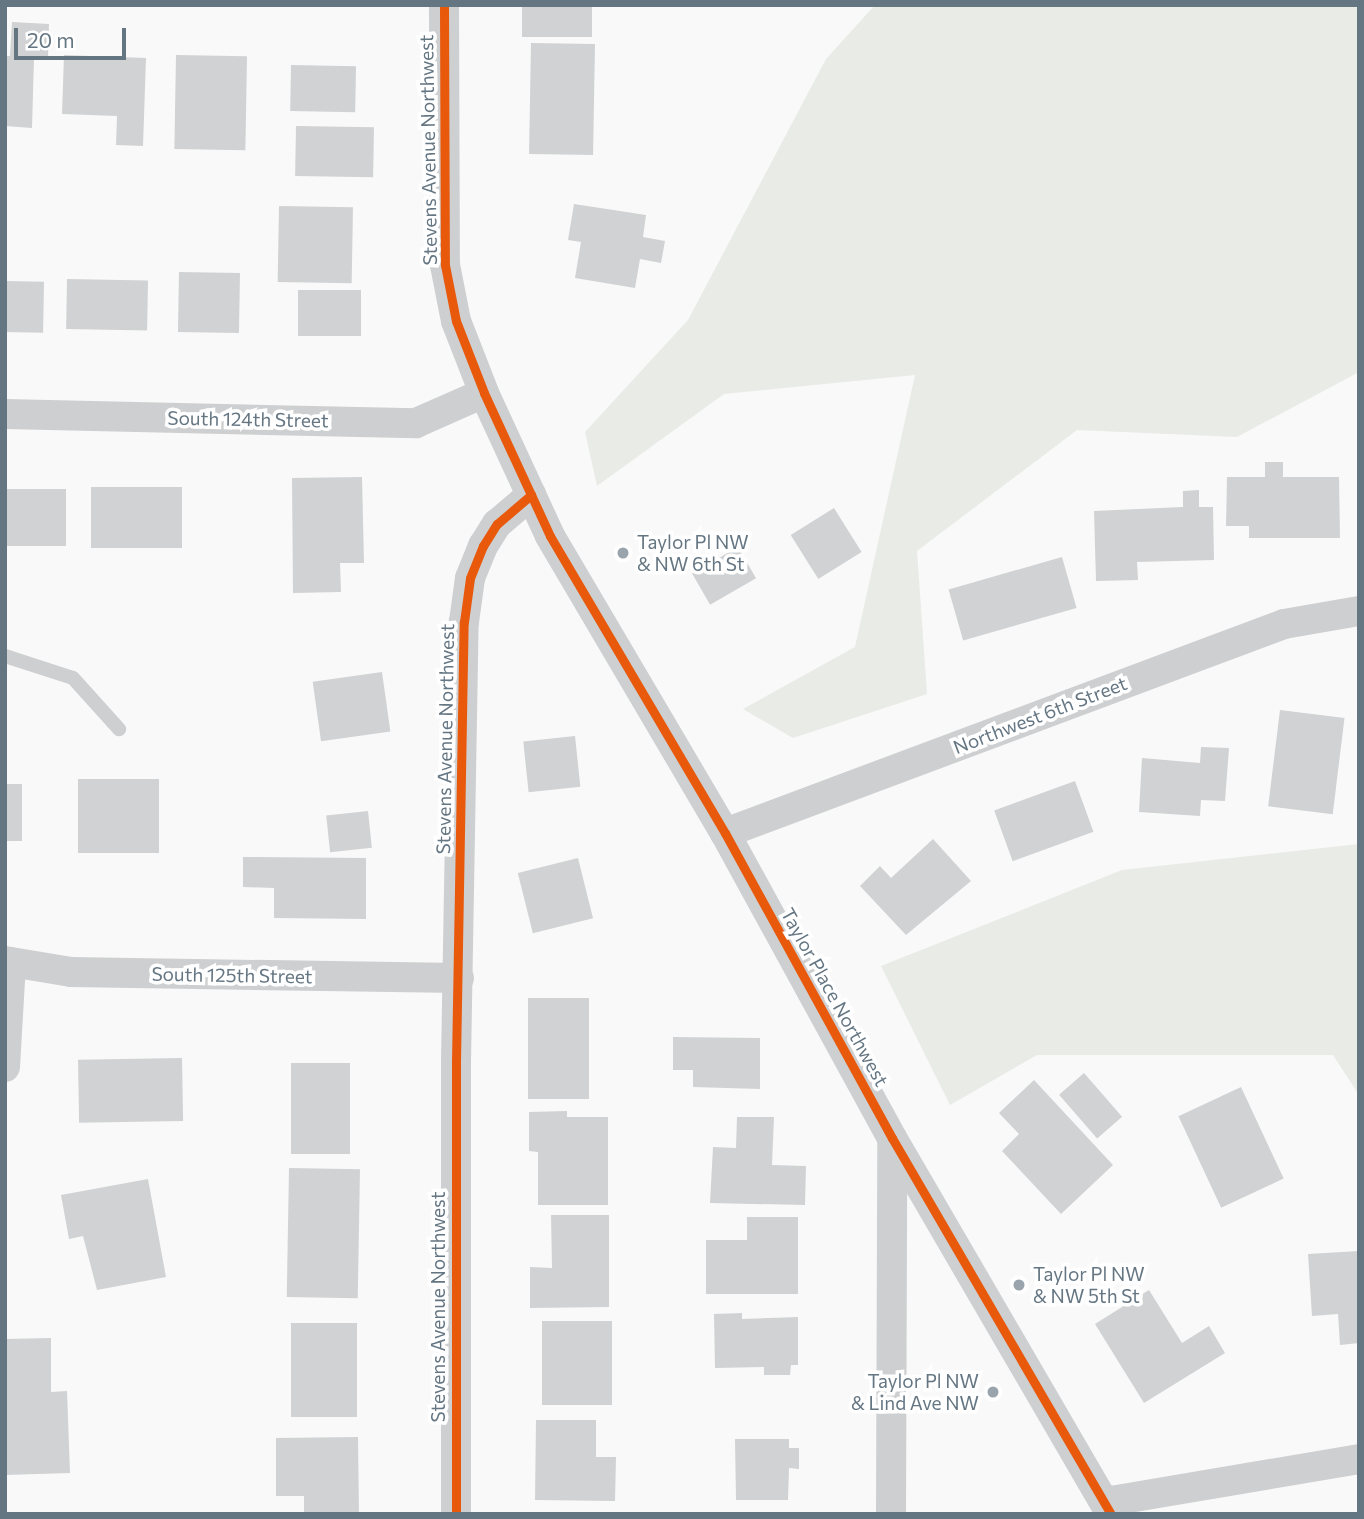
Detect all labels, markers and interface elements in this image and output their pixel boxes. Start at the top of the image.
scale bar [18,14,130,58]
text: 20 m [27,27,75,52]
street label: Stevens Avenue Northwest [415,34,441,266]
street label: South 124th Street [167,406,329,432]
place label: Taylor Pl NW & NW 6th St [637,531,749,575]
marker: Taylor Pl NW & NW 6th St [615,545,631,561]
street label: Stevens Avenue Northwest [432,623,458,855]
street label: Northwest 6th Street [950,671,1130,759]
street label: Taylor Place Northwest [776,904,894,1090]
street label: South 125th Street [151,962,313,988]
street label: Stevens Avenue Northwest [427,1192,449,1422]
place label: Taylor Pl NW & NW 5th St [1033,1263,1145,1307]
marker: Taylor Pl NW & NW 5th St [1011,1277,1027,1293]
place label: Taylor Pl NW & Lind Ave NW [851,1370,979,1414]
marker: Taylor Pl NW & Lind Ave NW [985,1384,1001,1400]

